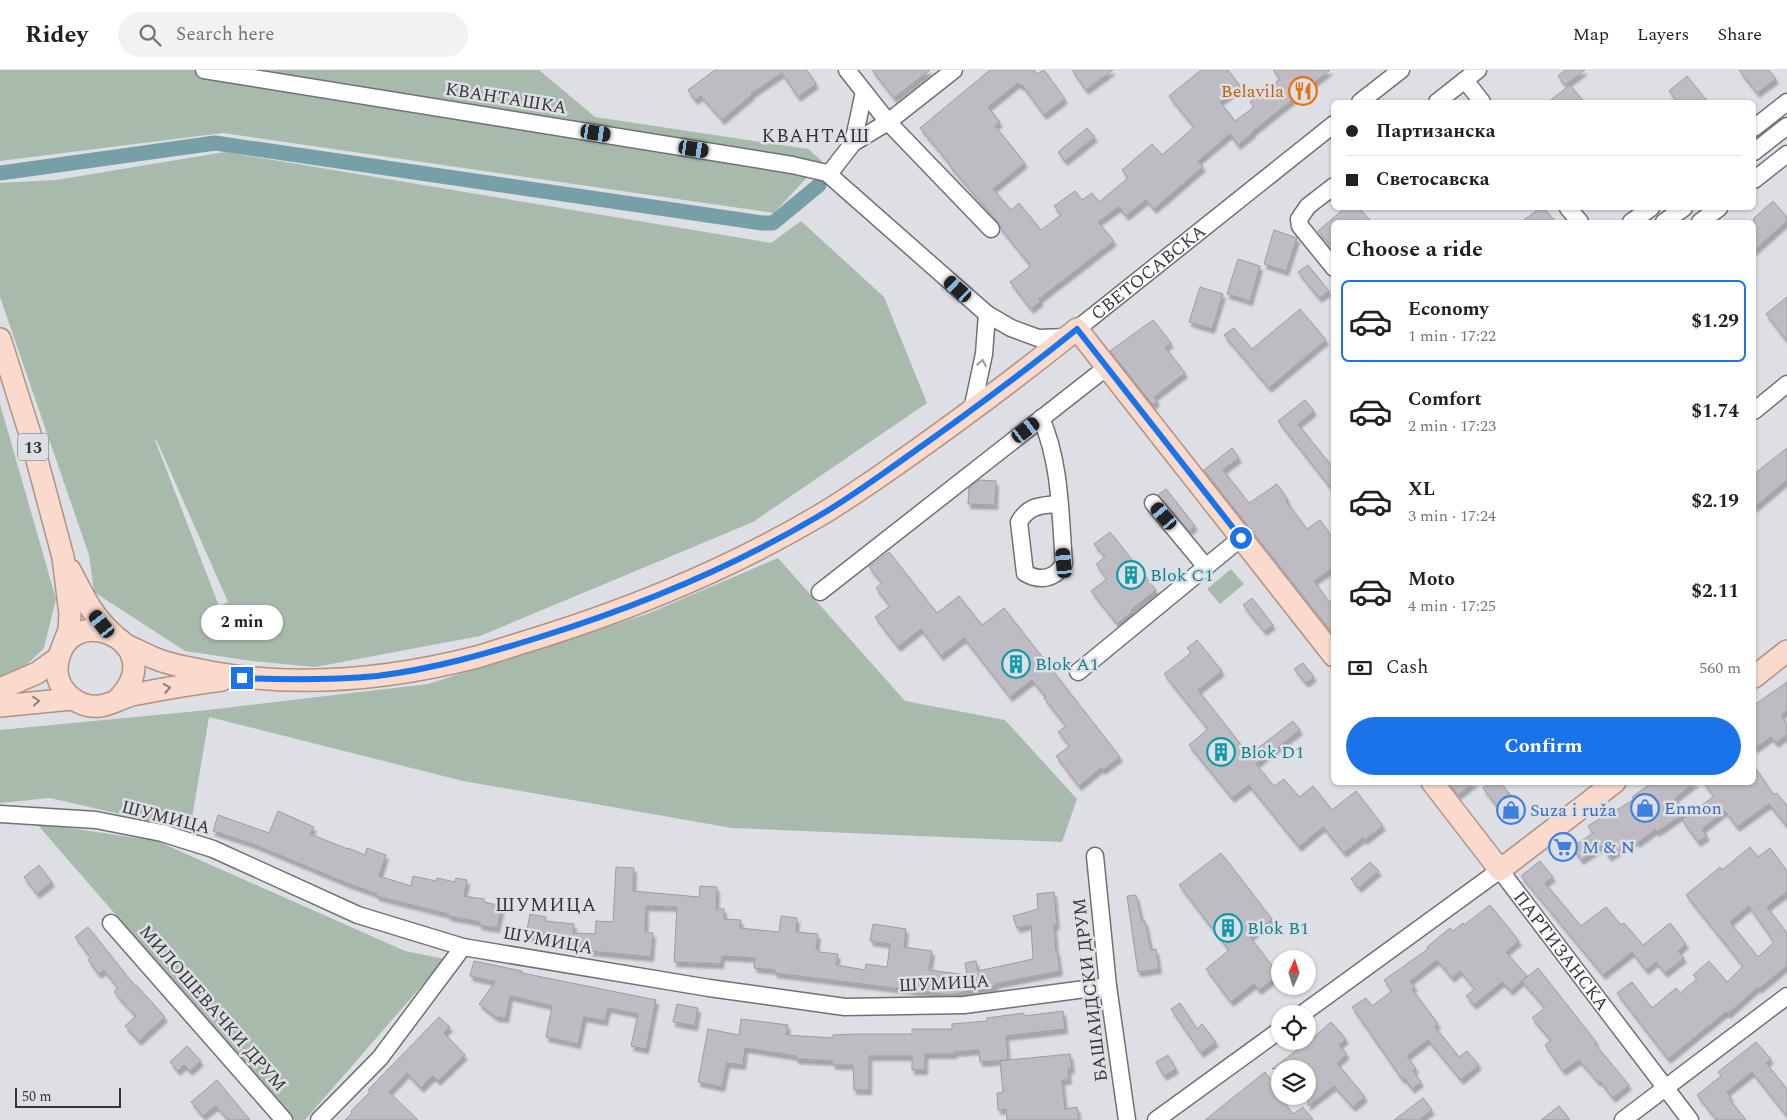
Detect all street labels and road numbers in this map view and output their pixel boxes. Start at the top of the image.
street label: КВАНТАШКА [443,76,569,121]
street label: СВЕТОСАВСКА [1085,218,1212,327]
road number: 13 [18,434,48,461]
street label: ШУМИЦА [118,793,213,842]
street label: ПАРТИЗАНСКА [1506,885,1615,1016]
street label: БАШАИДСКИ ДРУМ [1066,897,1115,1083]
street label: МИЛОШЕВАЧКИ ДРУМ [132,919,293,1098]
street label: ШУМИЦА [501,919,595,962]
street label: ШУМИЦА [898,968,990,999]

